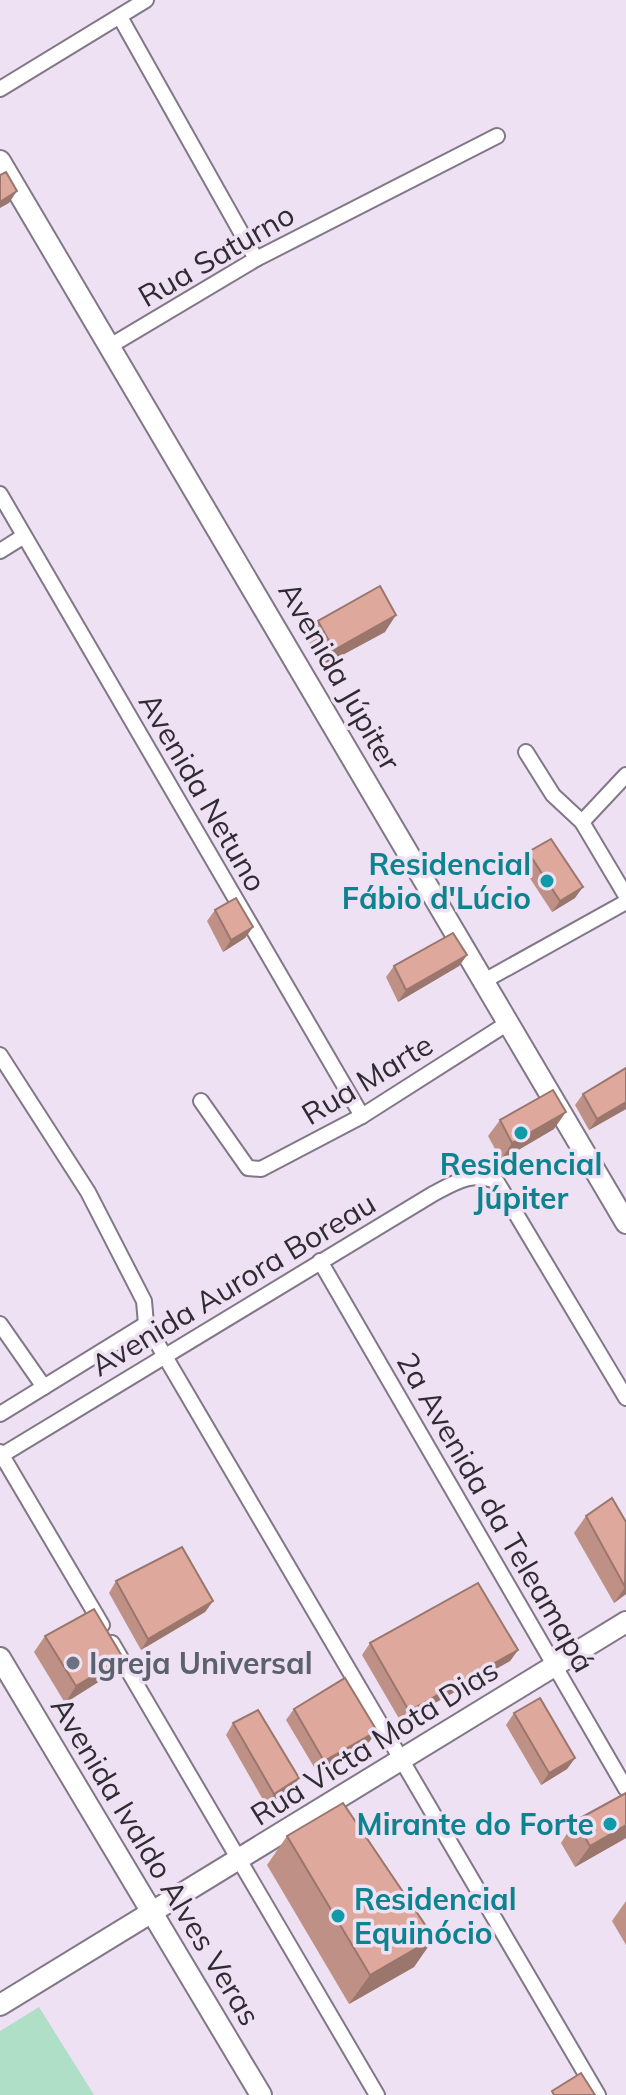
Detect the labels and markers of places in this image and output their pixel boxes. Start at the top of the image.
place label: Residencial Fábio d'Lúcio [342,845,531,917]
marker: Residencial Fábio d'Lúcio [538,872,556,890]
marker: Residencial Júpiter [512,1124,530,1142]
place label: Residencial Júpiter [440,1145,602,1217]
place label: Igreja Universal [89,1644,313,1682]
marker: Igreja Universal [64,1654,82,1672]
place label: Mirante do Forte [357,1805,594,1843]
marker: Mirante do Forte [601,1815,619,1833]
place label: Residencial Equinócio [354,1880,516,1952]
marker: Residencial Equinócio [329,1907,347,1925]

